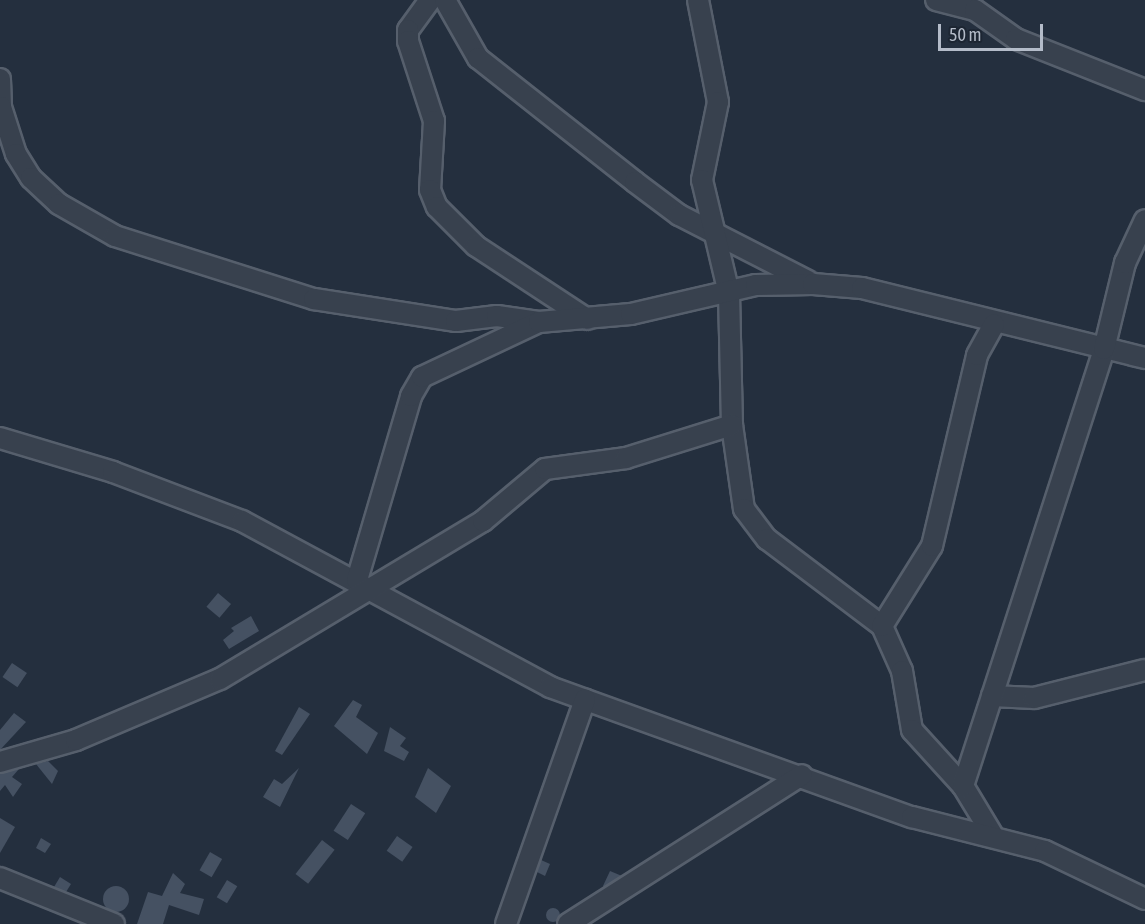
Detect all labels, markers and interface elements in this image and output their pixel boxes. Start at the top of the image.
scale bar [941,12,1046,50]
text: 50 m [949,24,981,45]

